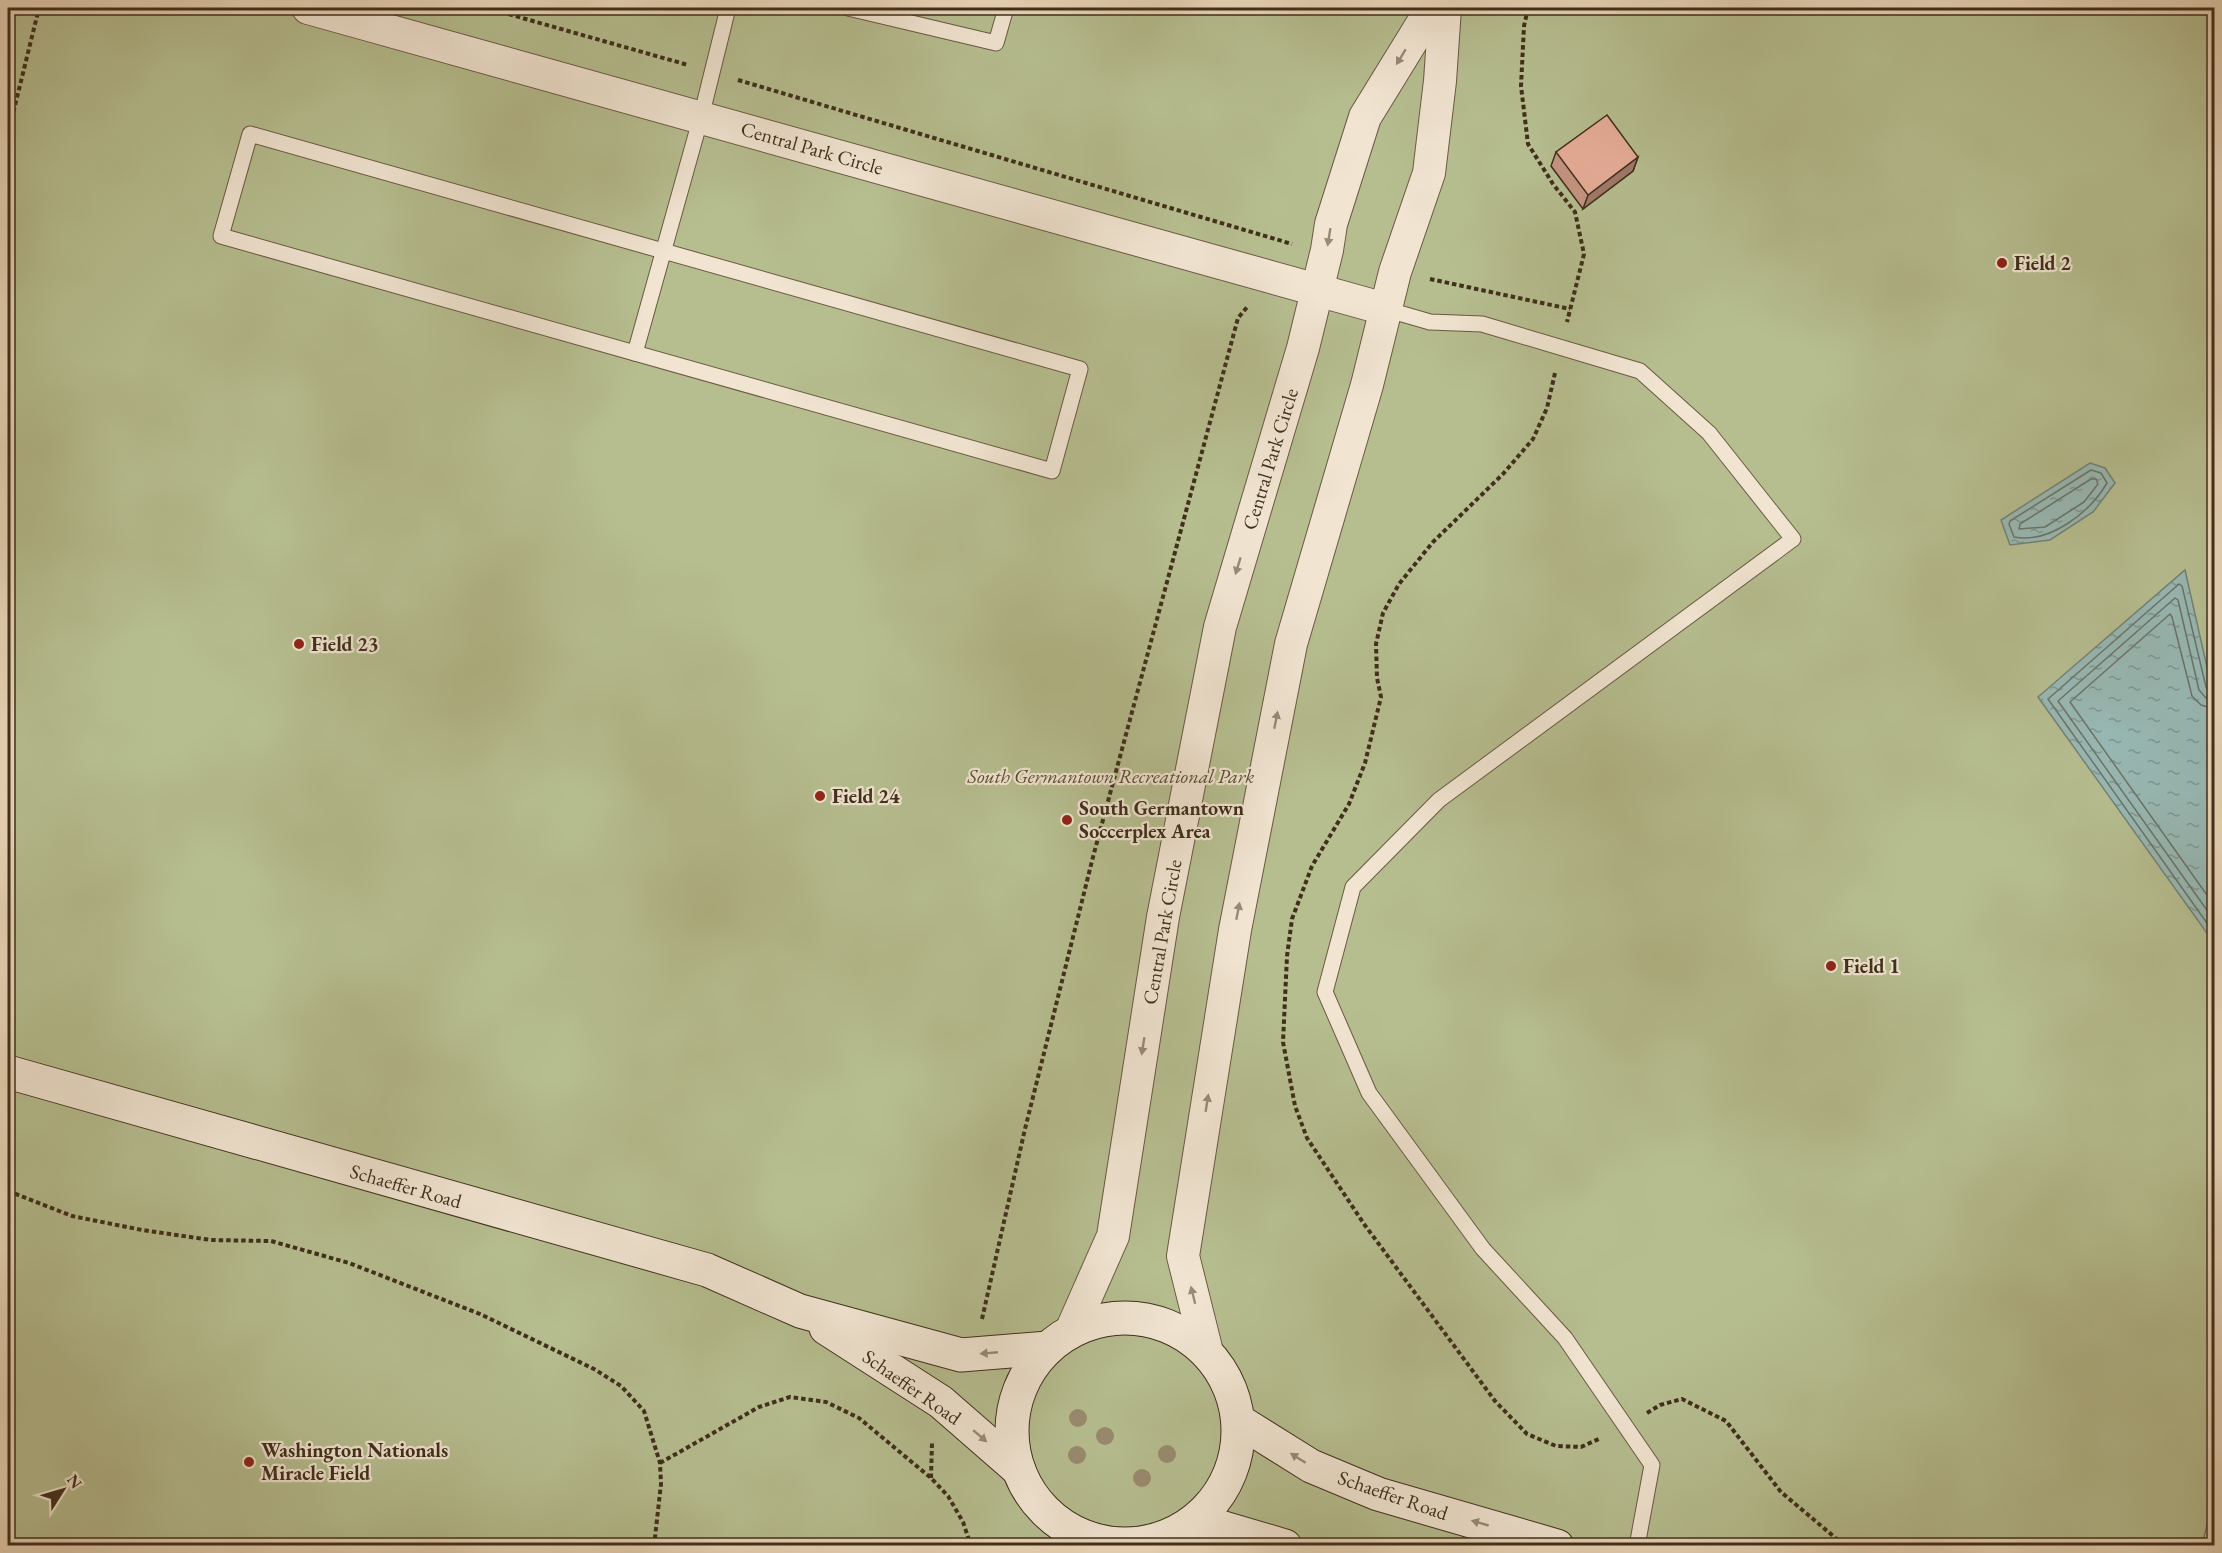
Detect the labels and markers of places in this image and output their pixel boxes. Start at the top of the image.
place label: Field 2 [2014,250,2071,276]
marker: Field 2 [1995,256,2009,270]
place label: Field 23 [311,631,379,657]
marker: Field 23 [292,637,306,651]
place label: Field 24 [832,783,900,809]
marker: Field 24 [813,789,827,803]
place label: South Germantown Soccerplex Area [1079,795,1244,844]
marker: South Germantown Soccerplex Area [1060,813,1074,827]
place label: Field 1 [1843,953,1900,979]
marker: Field 1 [1824,959,1838,973]
place label: Washington Nationals Miracle Field [261,1437,448,1486]
marker: Washington Nationals Miracle Field [242,1455,256,1469]

